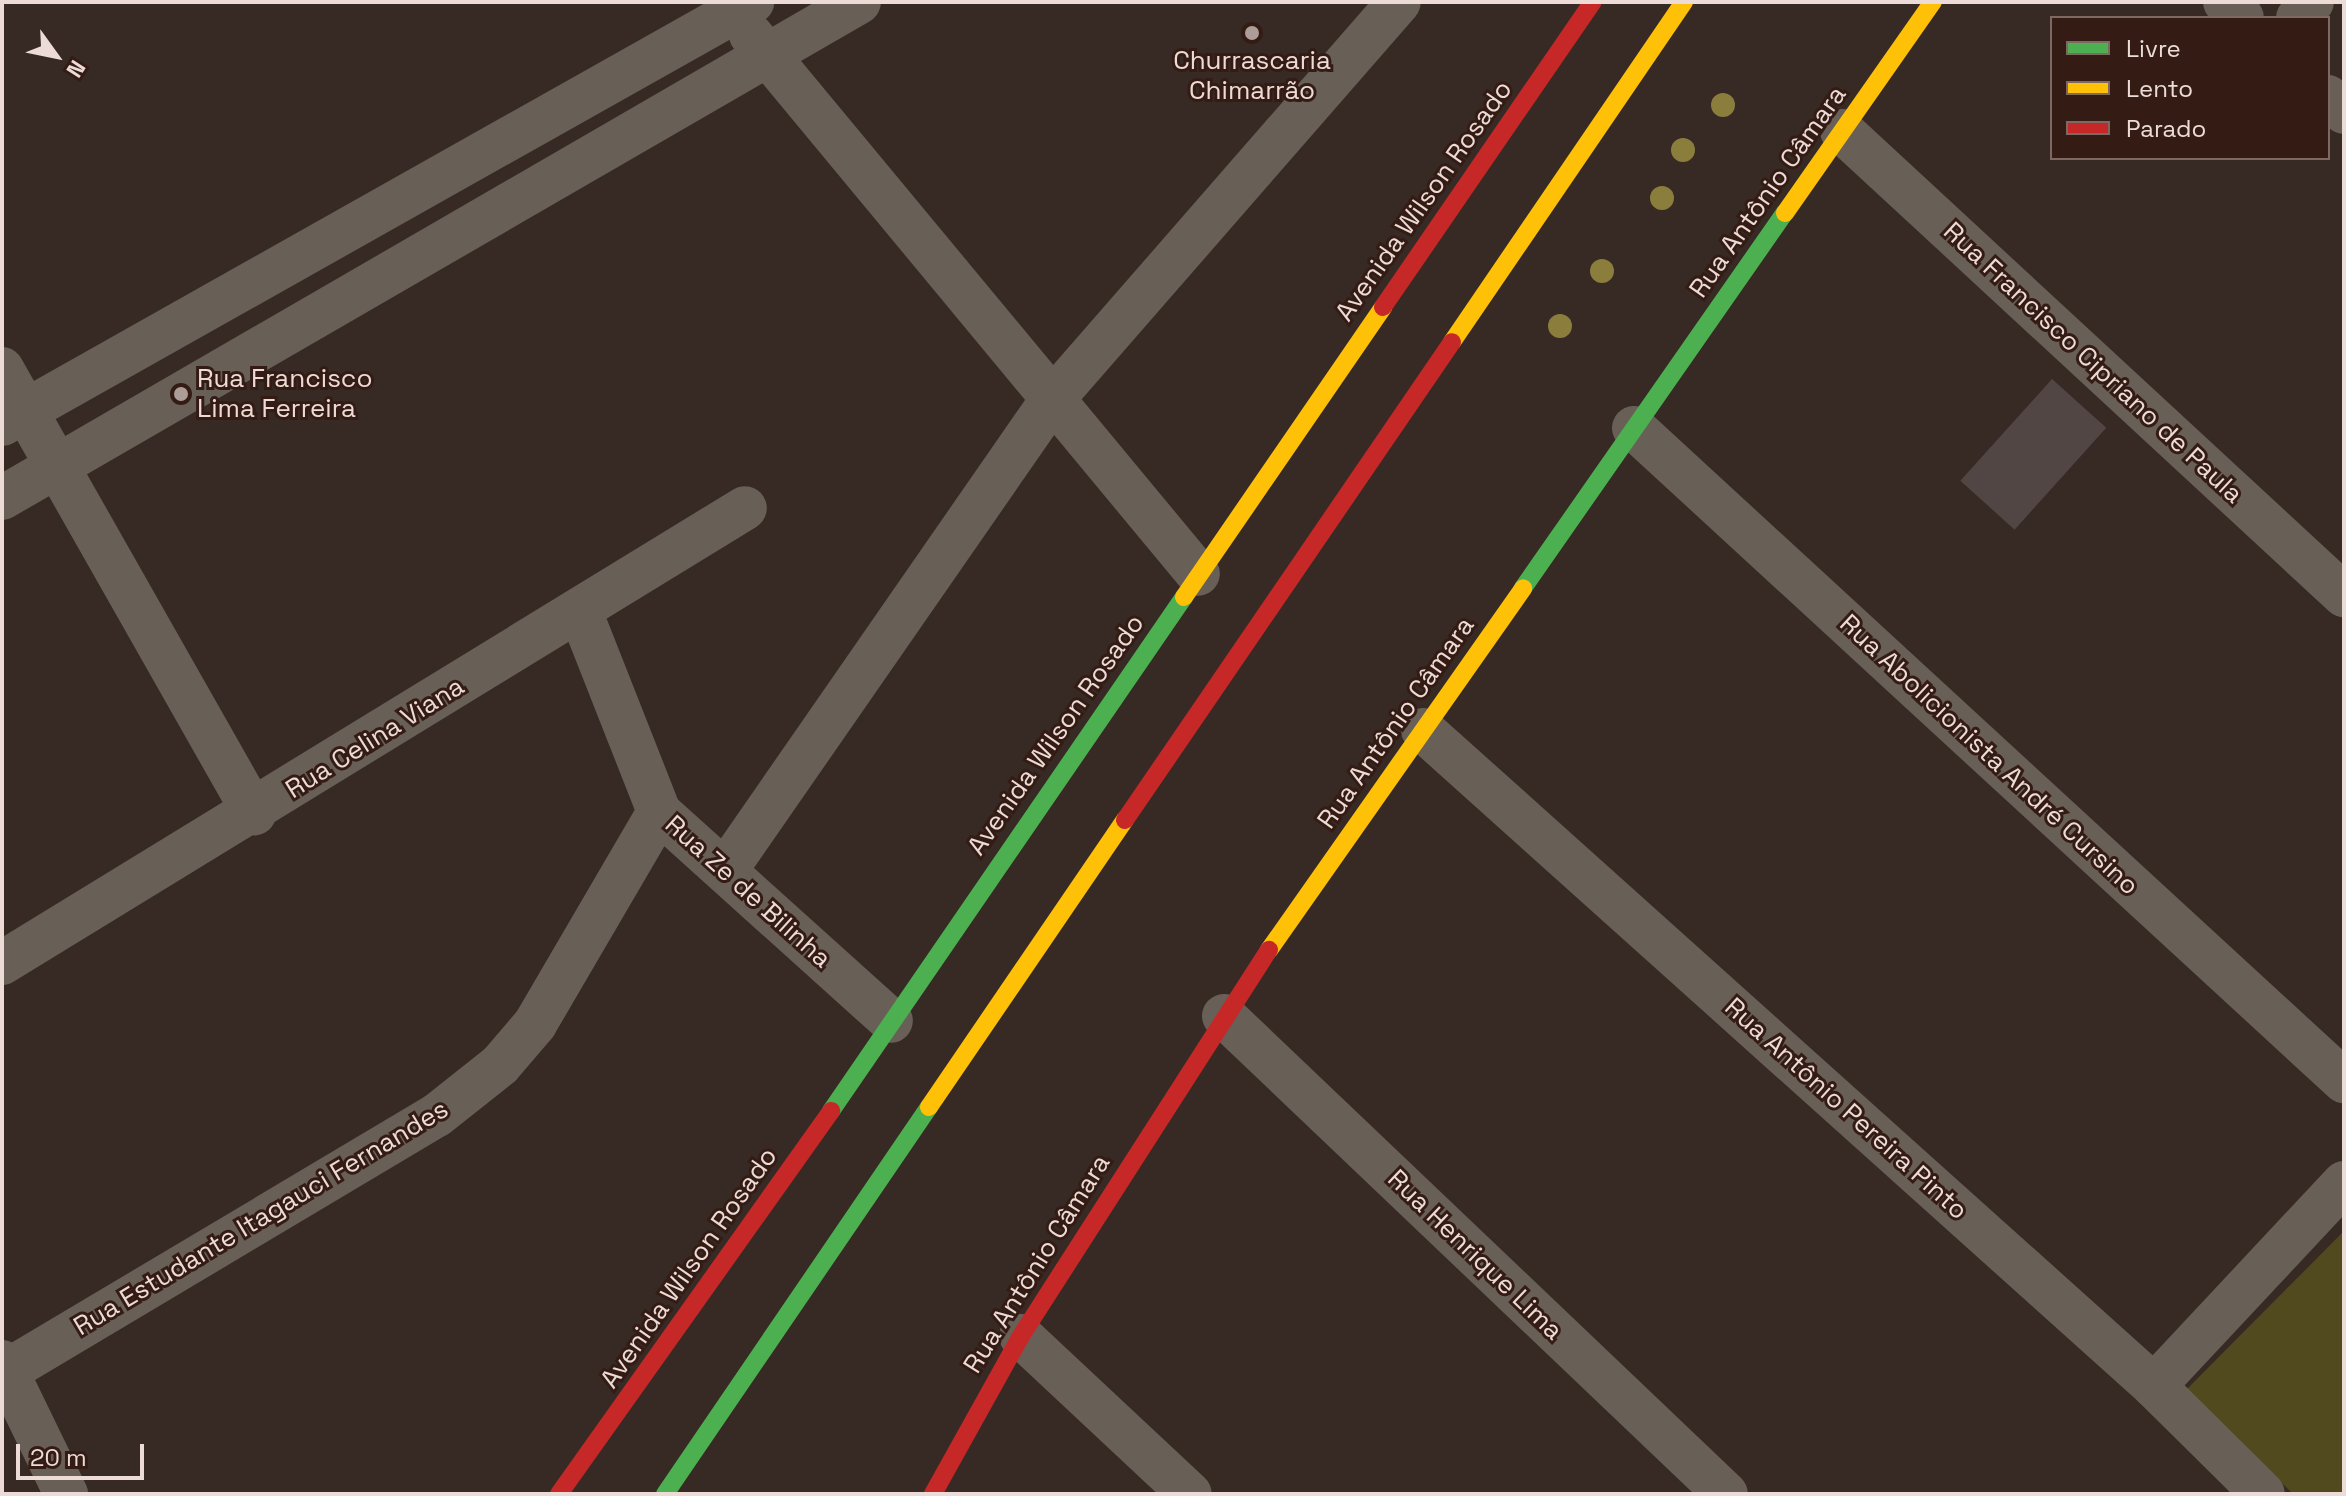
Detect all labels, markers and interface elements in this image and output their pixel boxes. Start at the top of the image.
north arrow [16,16,96,96]
legend [2050,16,2330,160]
marker: Churrascaria Chimarrão [1243,24,1261,42]
text: Livre [2126,33,2181,64]
place label: Churrascaria Chimarrão [1173,45,1331,106]
text: N [60,55,92,83]
text: Lento [2126,73,2193,104]
street label: Avenida Wilson Rosado [1329,75,1519,327]
street label: Rua Antônio Câmara [1683,80,1853,304]
text: Parado [2126,113,2206,144]
street label: Rua Francisco Cipriano de Paula [1937,216,2249,510]
place label: Rua Francisco Lima Ferreira [197,363,372,424]
marker: Rua Francisco Lima Ferreira [172,385,190,403]
street label: Rua Abolicionista André Cursino [1833,608,2145,902]
street label: Avenida Wilson Rosado [961,609,1151,861]
street label: Rua Antônio Câmara [1311,611,1481,835]
street label: Rua Celina Viana [280,671,470,805]
street label: Rua Ze de Bilinha [659,809,837,975]
street label: Rua Antônio Pereira Pinto [1718,992,1974,1226]
street label: Rua Estudante Itagauci Fernandes [68,1094,454,1342]
street label: Avenida Wilson Rosado [594,1142,784,1394]
street label: Rua Antônio Câmara [957,1149,1117,1379]
street label: Rua Henrique Lima [1381,1164,1569,1346]
scale bar [20,1428,148,1478]
text: 20 m [30,1442,87,1473]

